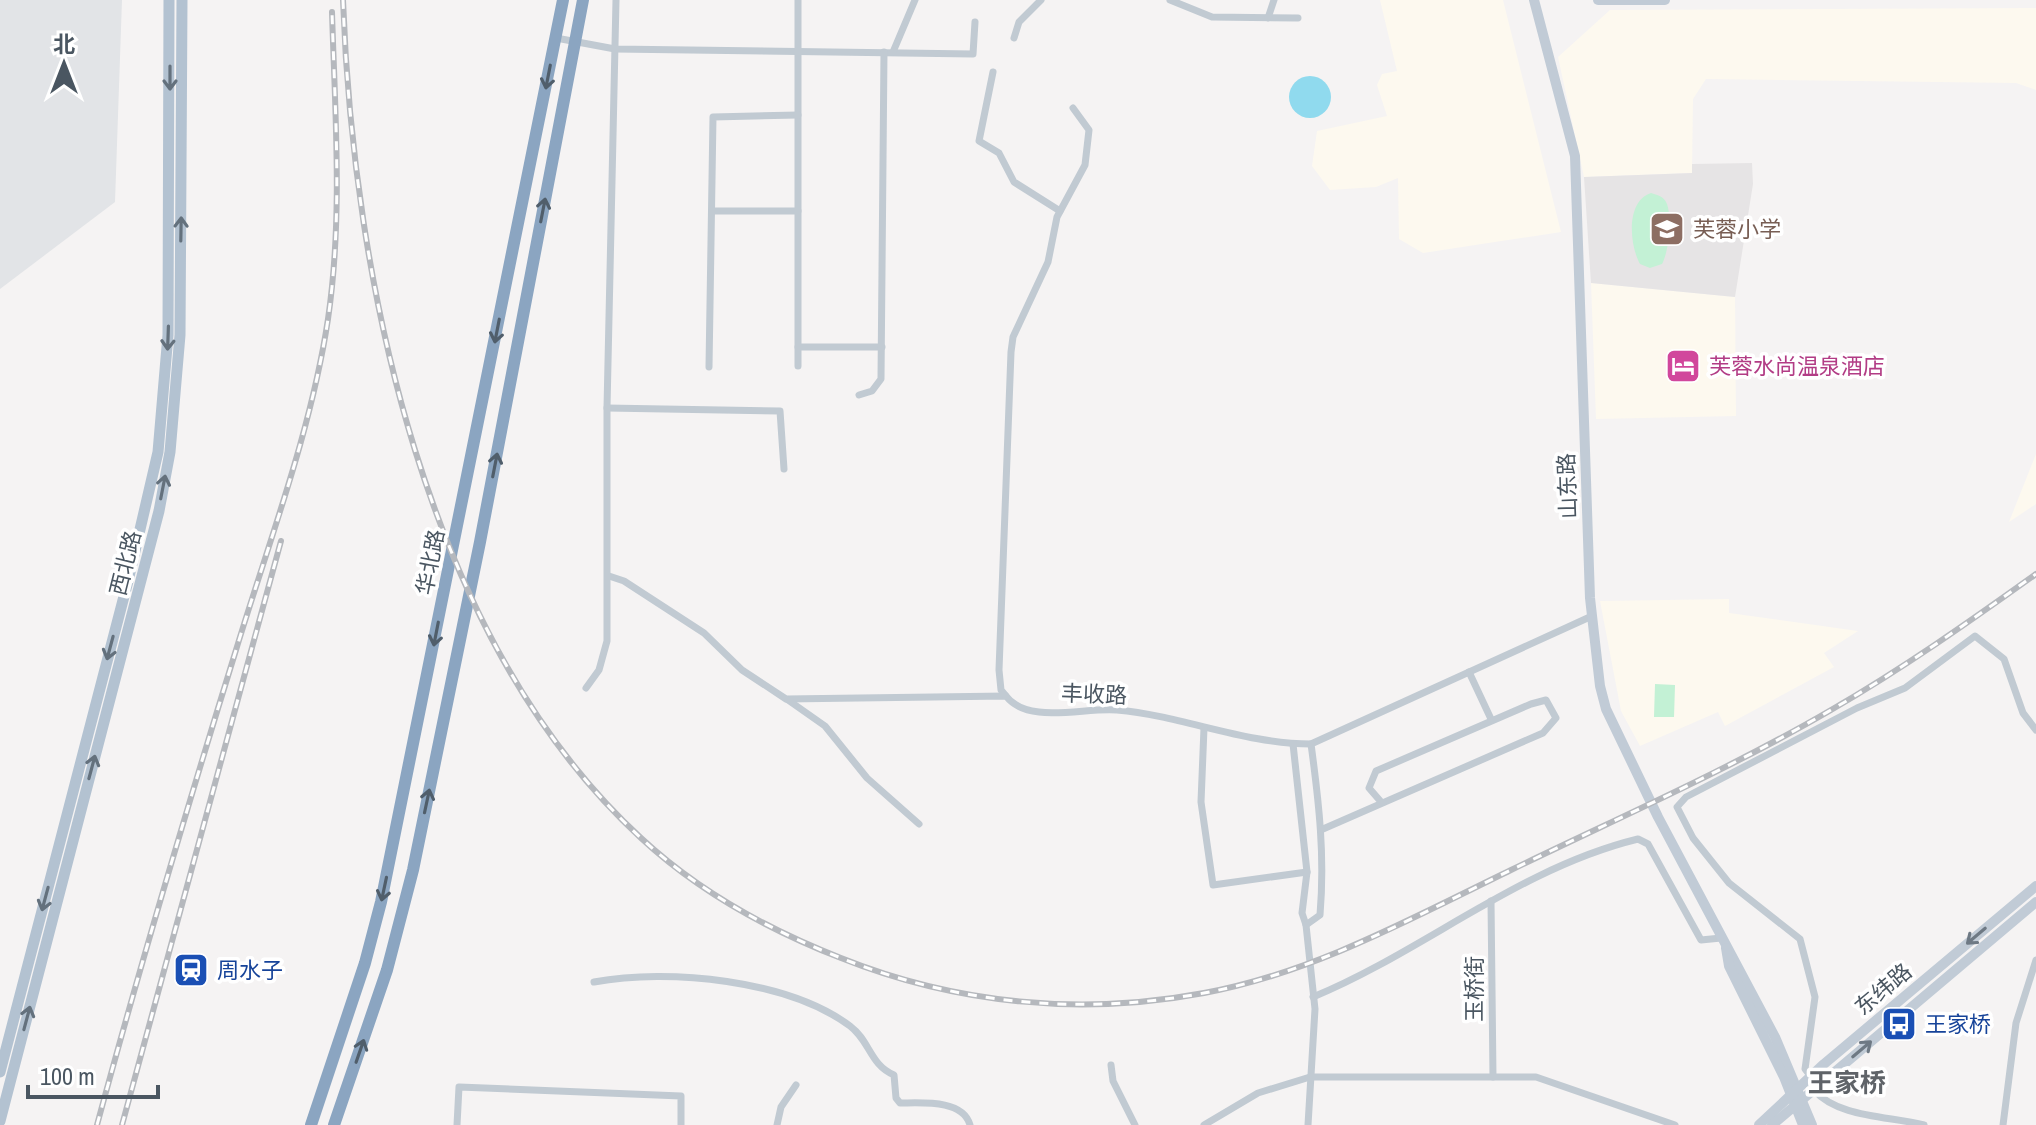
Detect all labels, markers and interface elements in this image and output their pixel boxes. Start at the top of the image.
north arrow [24,24,104,104]
text: 北 [53,29,75,59]
one-way arrow [540,63,555,89]
one-way arrow [162,64,178,91]
one-way arrow [537,197,552,223]
school or university icon: 芙蓉小学 [1648,210,1686,248]
place label: 芙蓉小学 [1693,214,1781,244]
one-way arrow [173,216,189,243]
one-way arrow [489,318,504,344]
one-way arrow [160,324,175,351]
hotel icon: 芙蓉水尚温泉酒店 [1664,347,1702,385]
place label: 芙蓉水尚温泉酒店 [1709,351,1885,381]
street label: 山东路 [1551,452,1583,520]
one-way arrow [488,453,503,478]
one-way arrow [157,475,172,501]
street label: 西北路 [102,527,148,599]
street label: 华北路 [409,527,451,597]
one-way arrow [427,621,442,646]
one-way arrow [102,634,117,660]
street label: 丰收路 [1060,678,1128,710]
one-way arrow [86,754,101,780]
one-way arrow [421,788,436,814]
one-way arrow [376,875,391,901]
one-way arrow [36,886,51,912]
one-way arrow [1967,927,1987,945]
station icon: 周水子 [172,951,210,989]
place label: 周水子 [217,955,283,985]
street label: 玉桥街 [1459,956,1489,1022]
street label: 东纬路 [1848,956,1918,1022]
bus stop icon: 王家桥 [1880,1005,1918,1043]
one-way arrow [20,1006,35,1032]
place label: 王家桥 [1925,1009,1991,1039]
one-way arrow [353,1039,368,1064]
one-way arrow [1851,1040,1872,1058]
scale bar [28,1049,158,1099]
text: 100 m [40,1060,95,1092]
district label: 王家桥 [1808,1065,1886,1100]

